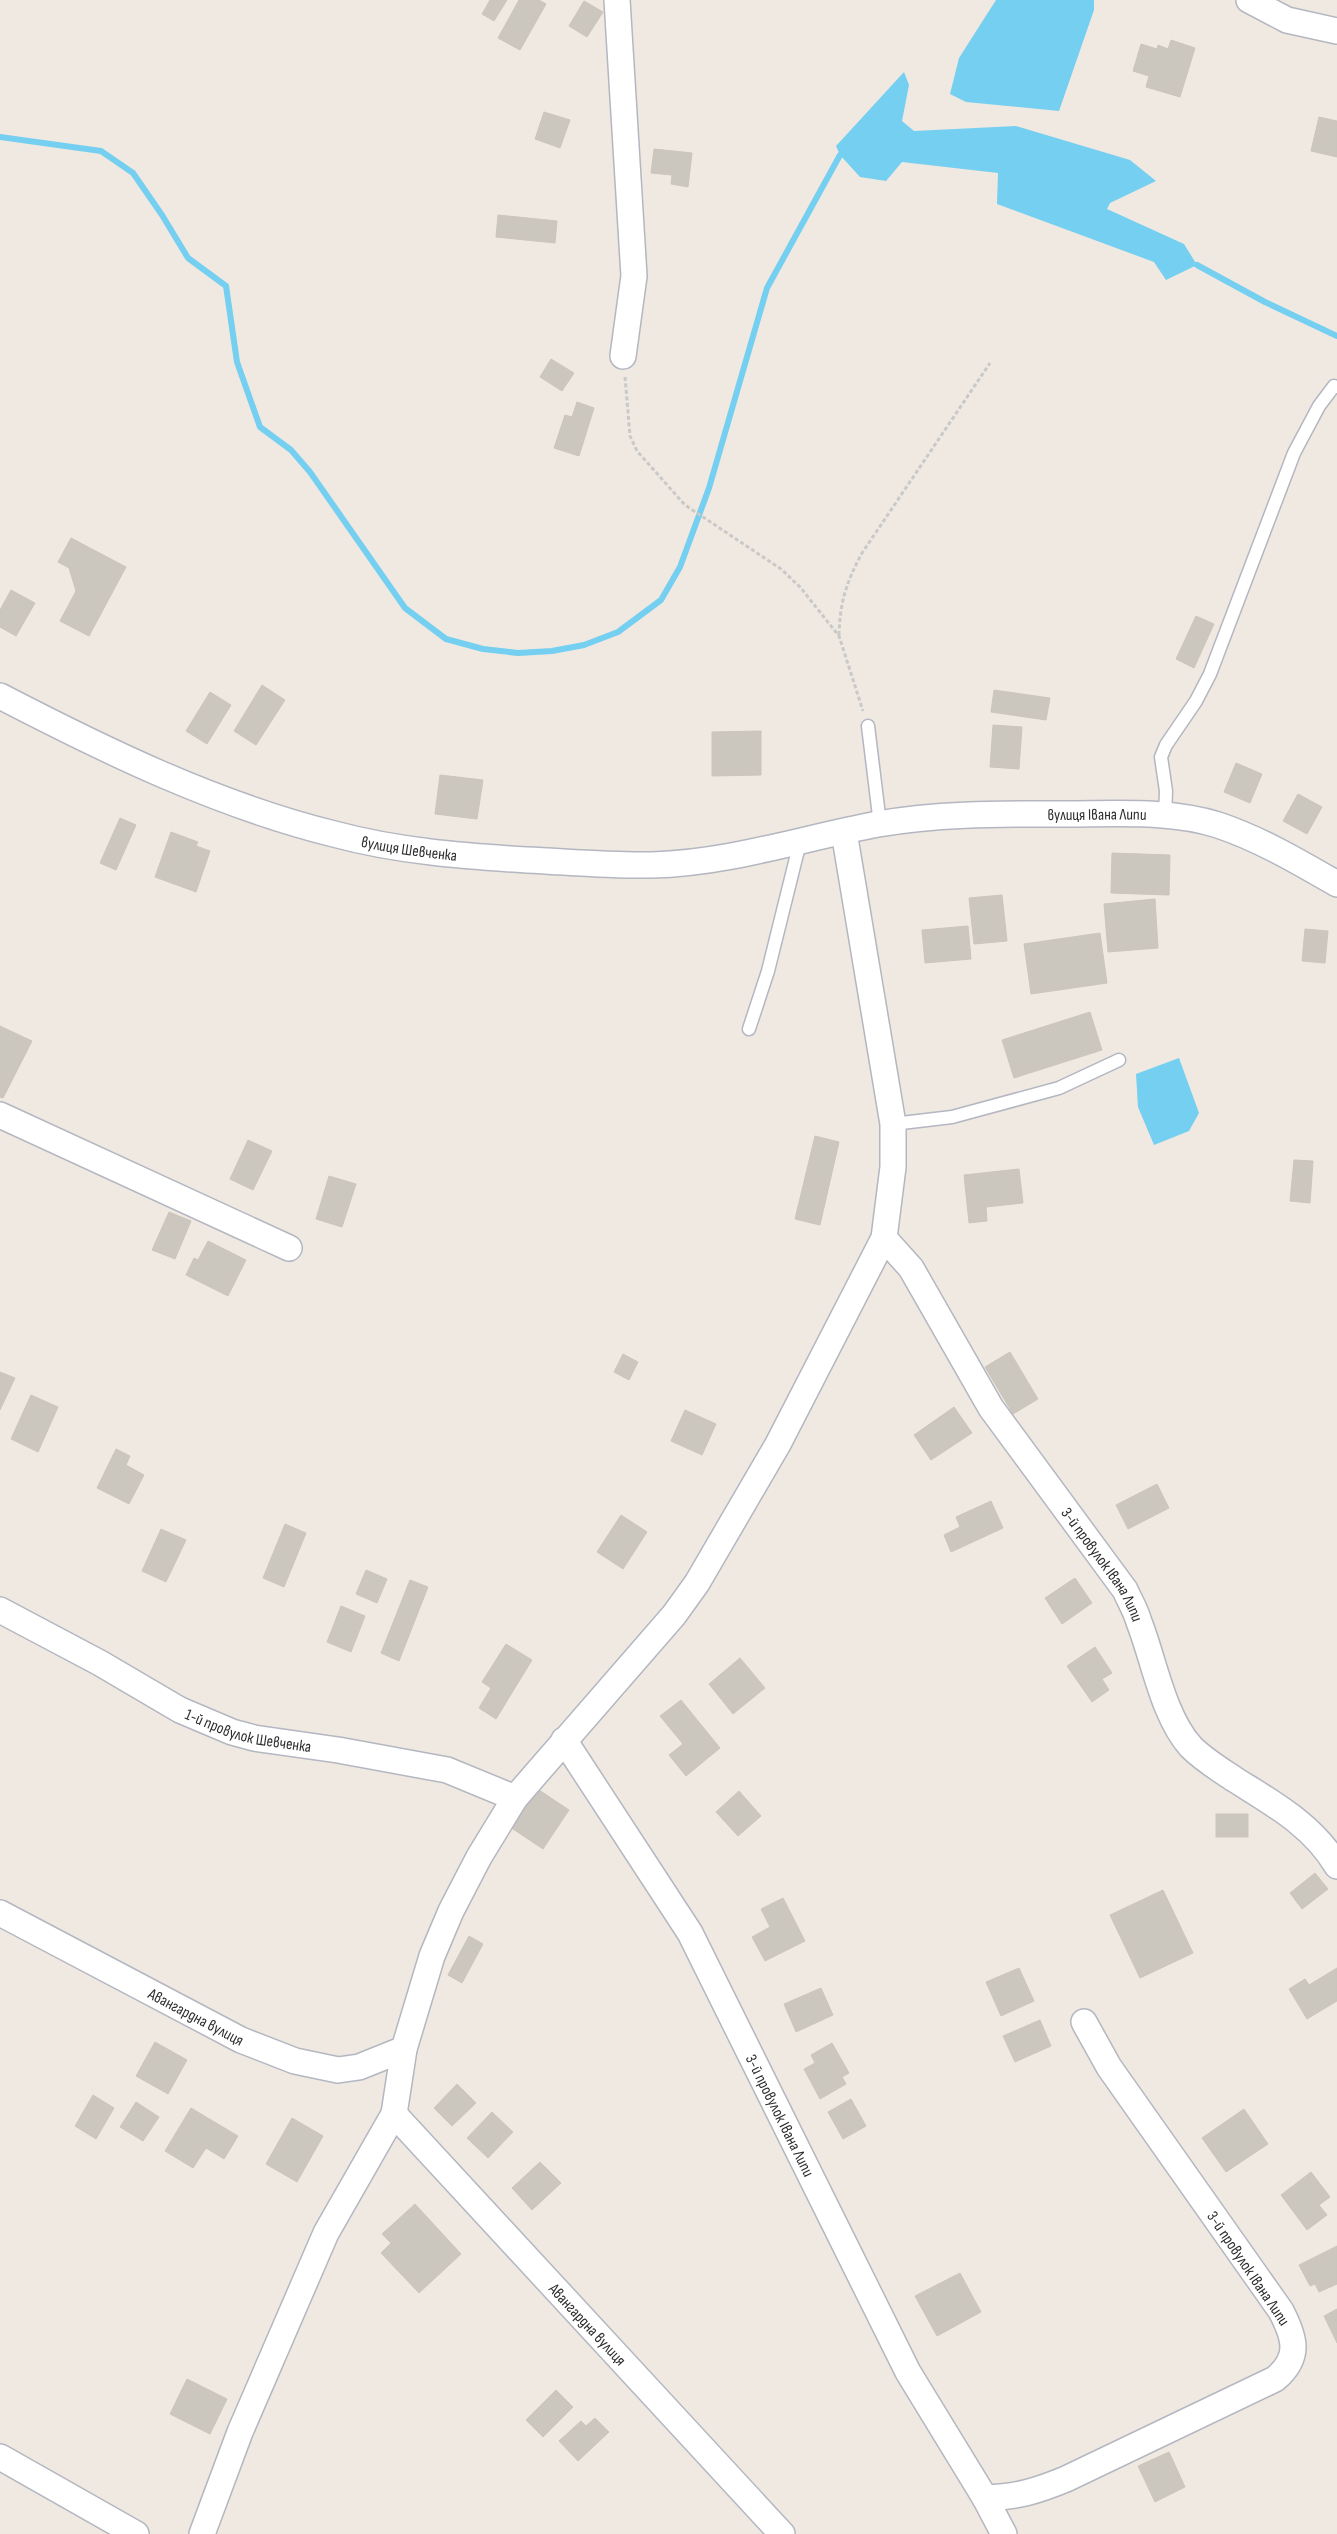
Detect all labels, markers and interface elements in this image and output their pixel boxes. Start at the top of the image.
street label: вулиця Івана Липи [1047,806,1147,825]
street label: вулиця Шевченка [360,833,458,866]
street label: 3-й провулок Івана Липи [1056,1504,1146,1624]
street label: 1-й провулок Шевченка [182,1705,312,1757]
street label: Авангардна вулиця [144,1984,247,2051]
street label: 3-й провулок Івана Липи [741,2052,818,2180]
street label: 3-й провулок Івана Липи [1202,2208,1293,2330]
street label: Авангардна вулиця [544,2279,630,2370]

